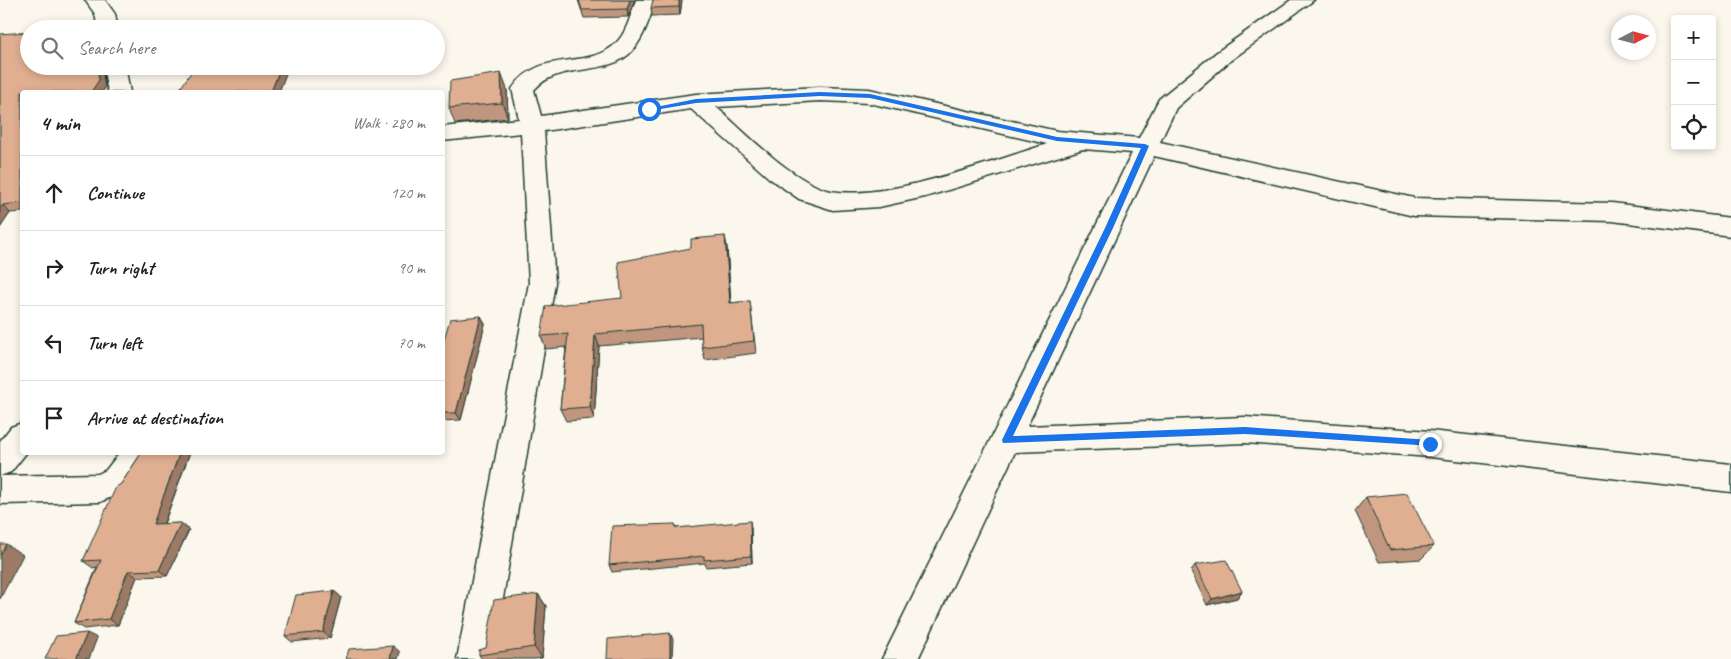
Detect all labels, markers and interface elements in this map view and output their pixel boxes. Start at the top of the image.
north arrow [1611,15,1656,60]
map controls [1671,15,1716,150]
button: + [1671,15,1716,60]
search box [20,20,445,75]
icon: search [38,34,66,62]
text: Search here [78,36,155,60]
button: − [1671,60,1716,105]
route start [638,98,661,121]
button: locate [1671,105,1716,150]
text: 4 min [40,110,80,136]
text: Walk · 280 m [353,113,425,133]
icon: ahead [40,179,68,207]
text: Continue [87,181,144,205]
text: 120 m [391,183,425,203]
icon: right [40,254,68,282]
text: Turn right [87,256,154,280]
text: 90 m [398,258,425,278]
icon: left [40,329,68,357]
text: Turn left [87,331,142,355]
text: 70 m [398,333,425,353]
icon: arrive [40,404,68,432]
text: Arrive at destination [87,406,223,430]
route end [1419,433,1442,456]

